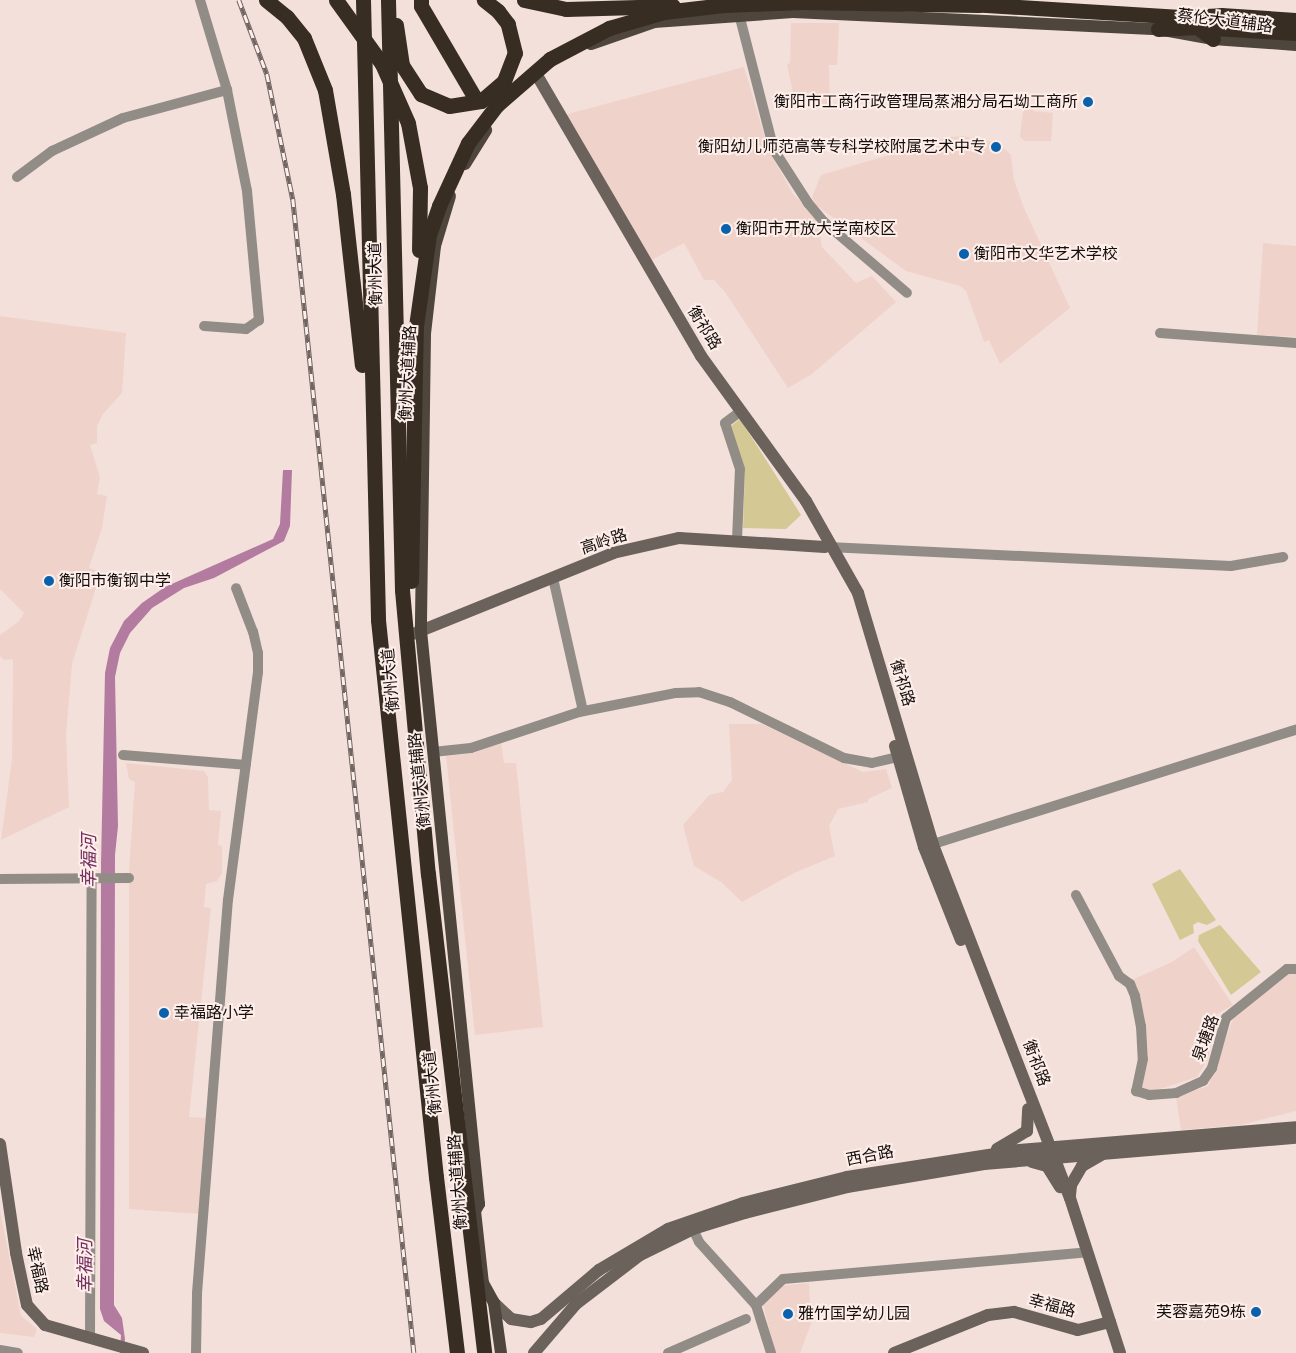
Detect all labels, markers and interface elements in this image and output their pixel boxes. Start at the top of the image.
street label: 蔡伦大道辅路 [1176,6,1274,36]
place label: 衡阳市工商行政管理局蒸湘分局石坳工商所 [774,92,1078,112]
marker: 衡阳市工商行政管理局蒸湘分局石坳工商所 [1082,96,1094,108]
place label: 衡阳幼儿师范高等专科学校附属艺术中专 [698,137,986,157]
marker: 衡阳幼儿师范高等专科学校附属艺术中专 [990,141,1002,153]
place label: 衡阳市开放大学南校区 [736,219,896,239]
marker: 衡阳市开放大学南校区 [720,223,732,235]
street label: 衡州大道 [366,242,386,306]
place label: 衡阳市文华艺术学校 [974,244,1118,264]
marker: 衡阳市文华艺术学校 [958,248,970,260]
street label: 衡祁路 [683,303,725,353]
street label: 衡州大道辅路 [396,325,420,421]
street label: 高岭路 [578,525,630,559]
place label: 衡阳市衡钢中学 [59,571,171,591]
marker: 衡阳市衡钢中学 [43,575,55,587]
street label: 衡州大道 [379,647,403,713]
street label: 衡祁路 [886,657,918,709]
street label: 衡州大道辅路 [405,731,435,829]
water label: 幸福河 [78,834,100,888]
place label: 幸福路小学 [174,1003,254,1023]
marker: 幸福路小学 [158,1007,170,1019]
street label: 泉塘路 [1189,1012,1223,1064]
street label: 衡祁路 [1018,1037,1054,1089]
street label: 衡州大道 [420,1050,446,1116]
street label: 衡州大道辅路 [445,1133,471,1231]
street label: 西合路 [845,1142,895,1170]
water label: 幸福河 [74,1239,96,1293]
street label: 幸福路 [23,1245,51,1295]
street label: 幸福路 [1026,1291,1078,1321]
place label: 芙蓉嘉苑9栋 [1156,1302,1246,1322]
place label: 雅竹国学幼儿园 [798,1304,910,1324]
marker: 芙蓉嘉苑9栋 [1250,1306,1262,1318]
marker: 雅竹国学幼儿园 [782,1308,794,1320]

